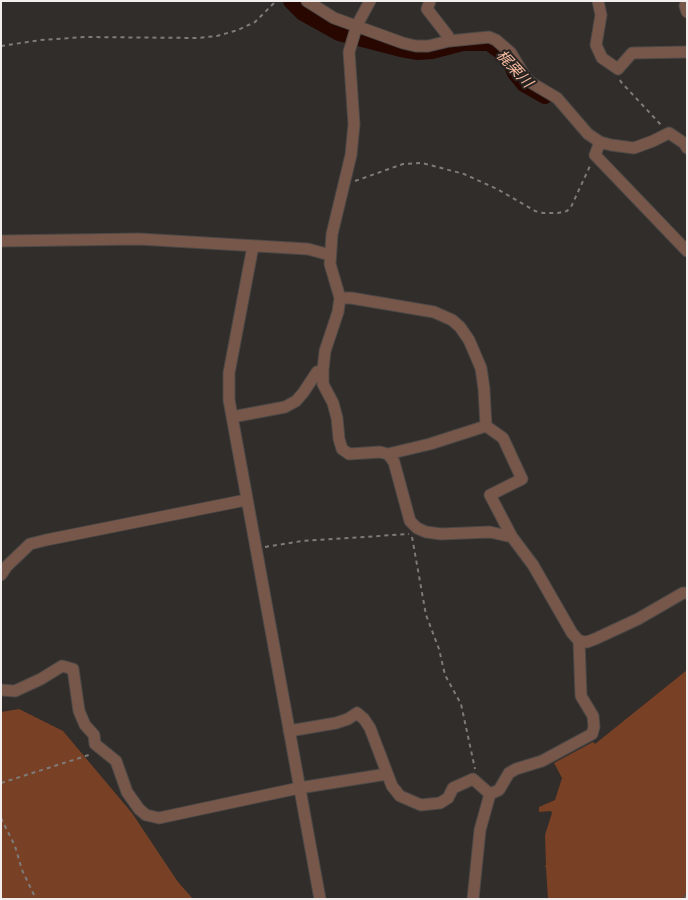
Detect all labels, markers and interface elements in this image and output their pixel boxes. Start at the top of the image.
water label: 梶栗川 [492,46,536,92]

